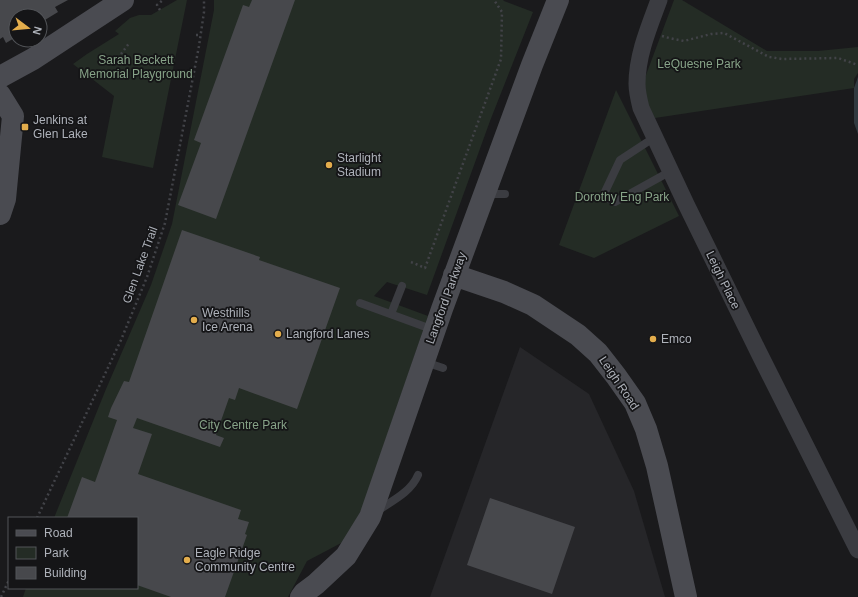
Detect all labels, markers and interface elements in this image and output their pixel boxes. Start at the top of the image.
north arrow [8,8,48,48]
text: N [31,25,44,36]
park label: Sarah Beckett Memorial Playground [79,53,193,81]
park label: LeQuesne Park [657,57,742,71]
place label: Jenkins at Glen Lake [33,113,88,141]
marker: Jenkins at Glen Lake [20,122,30,132]
place label: Starlight Stadium [337,151,382,179]
marker: Starlight Stadium [324,160,334,170]
park label: Dorothy Eng Park [575,190,670,204]
street label: Glen Lake Trail [120,225,160,305]
street label: Leigh Place [703,249,743,312]
street label: Langford Parkway [423,250,469,346]
place label: Westhills Ice Arena [202,306,253,334]
marker: Westhills Ice Arena [189,315,199,325]
place label: Langford Lanes [286,327,369,341]
marker: Langford Lanes [273,329,283,339]
place label: Emco [661,332,692,346]
marker: Emco [648,334,658,344]
street label: Leigh Road [596,354,642,412]
park label: City Centre Park [199,418,288,432]
legend [8,517,138,589]
text: Road [44,526,73,540]
text: Park [44,546,70,560]
place label: Eagle Ridge Community Centre [195,546,295,574]
marker: Eagle Ridge Community Centre [182,555,192,565]
text: Building [44,566,87,580]

